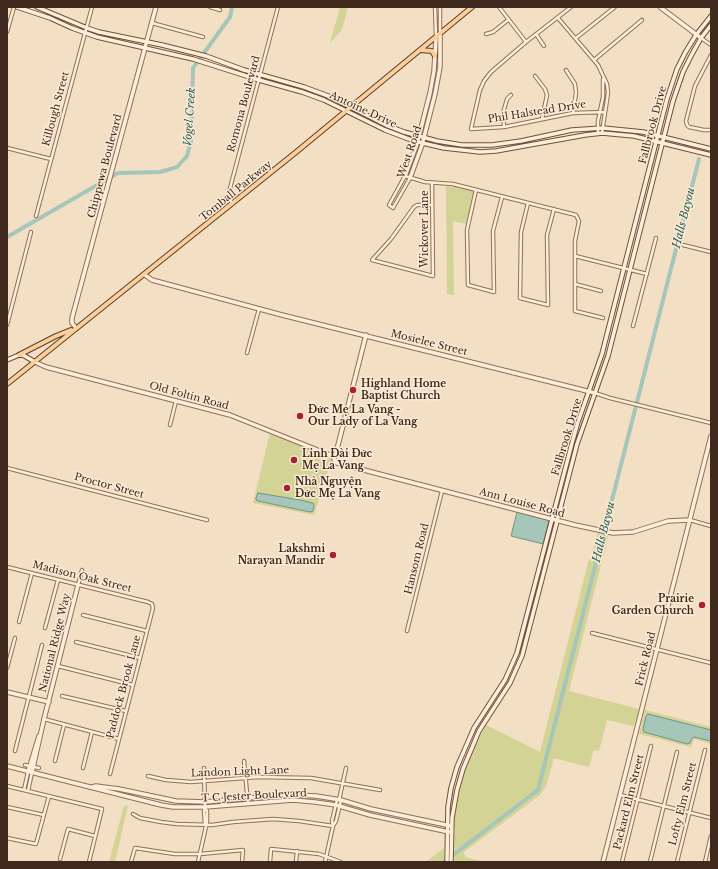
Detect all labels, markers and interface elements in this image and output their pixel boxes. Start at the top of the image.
street label: Romona Boulevard [225,54,263,154]
street label: Killough Street [40,70,72,148]
street label: Fallbrook Drive [637,85,669,165]
water label: Vogel Creek [181,87,199,147]
street label: Antoine Drive [328,89,398,131]
street label: Phil Halstead Drive [487,98,587,126]
street label: Chippewa Boulevard [85,113,125,219]
street label: West Road [395,124,425,180]
street label: Tomball Parkway [198,158,274,224]
water label: Halls Bayou [670,186,698,250]
street label: Wickover Lane [419,190,431,268]
street label: Mosielee Street [389,328,469,358]
place label: Highland Home Baptist Church [361,378,446,402]
street label: Old Foltin Road [148,380,230,412]
marker: Highland Home Baptist Church [348,385,358,395]
street label: Fallbrook Drive [550,397,584,477]
place label: Đức Mẹ La Vang - Our Lady of La Vang [308,404,417,428]
marker: Đức Mẹ La Vang - Our Lady of La Vang [295,411,305,421]
place label: Linh Đài Đức Mẹ La Vang [302,448,372,472]
marker: Linh Đài Đức Mẹ La Vang [289,455,299,465]
street label: Proctor Street [73,471,145,501]
place label: Nhà Nguyện Đức Mẹ La Vang [295,476,380,500]
marker: Nhà Nguyện Đức Mẹ La Vang [282,483,292,493]
street label: Ann Louise Road [478,486,566,520]
water label: Halls Bayou [590,500,618,564]
street label: Hansom Road [402,522,432,596]
place label: Lakshmi Narayan Mandir [238,543,325,566]
marker: Lakshmi Narayan Mandir [328,550,338,560]
street label: Madison Oak Street [31,559,133,595]
street label: National Ridge Way [37,592,73,694]
place label: Prairie Garden Church [612,593,694,616]
marker: Prairie Garden Church [697,600,707,610]
street label: Frick Road [633,630,659,688]
street label: Paddock Brook Lane [104,634,144,740]
street label: Packard Elm Street [611,753,647,851]
street label: Lofty Elm Street [667,761,699,847]
street label: Landon Light Lane [191,764,289,780]
street label: T C Jester Boulevard [201,787,307,805]

